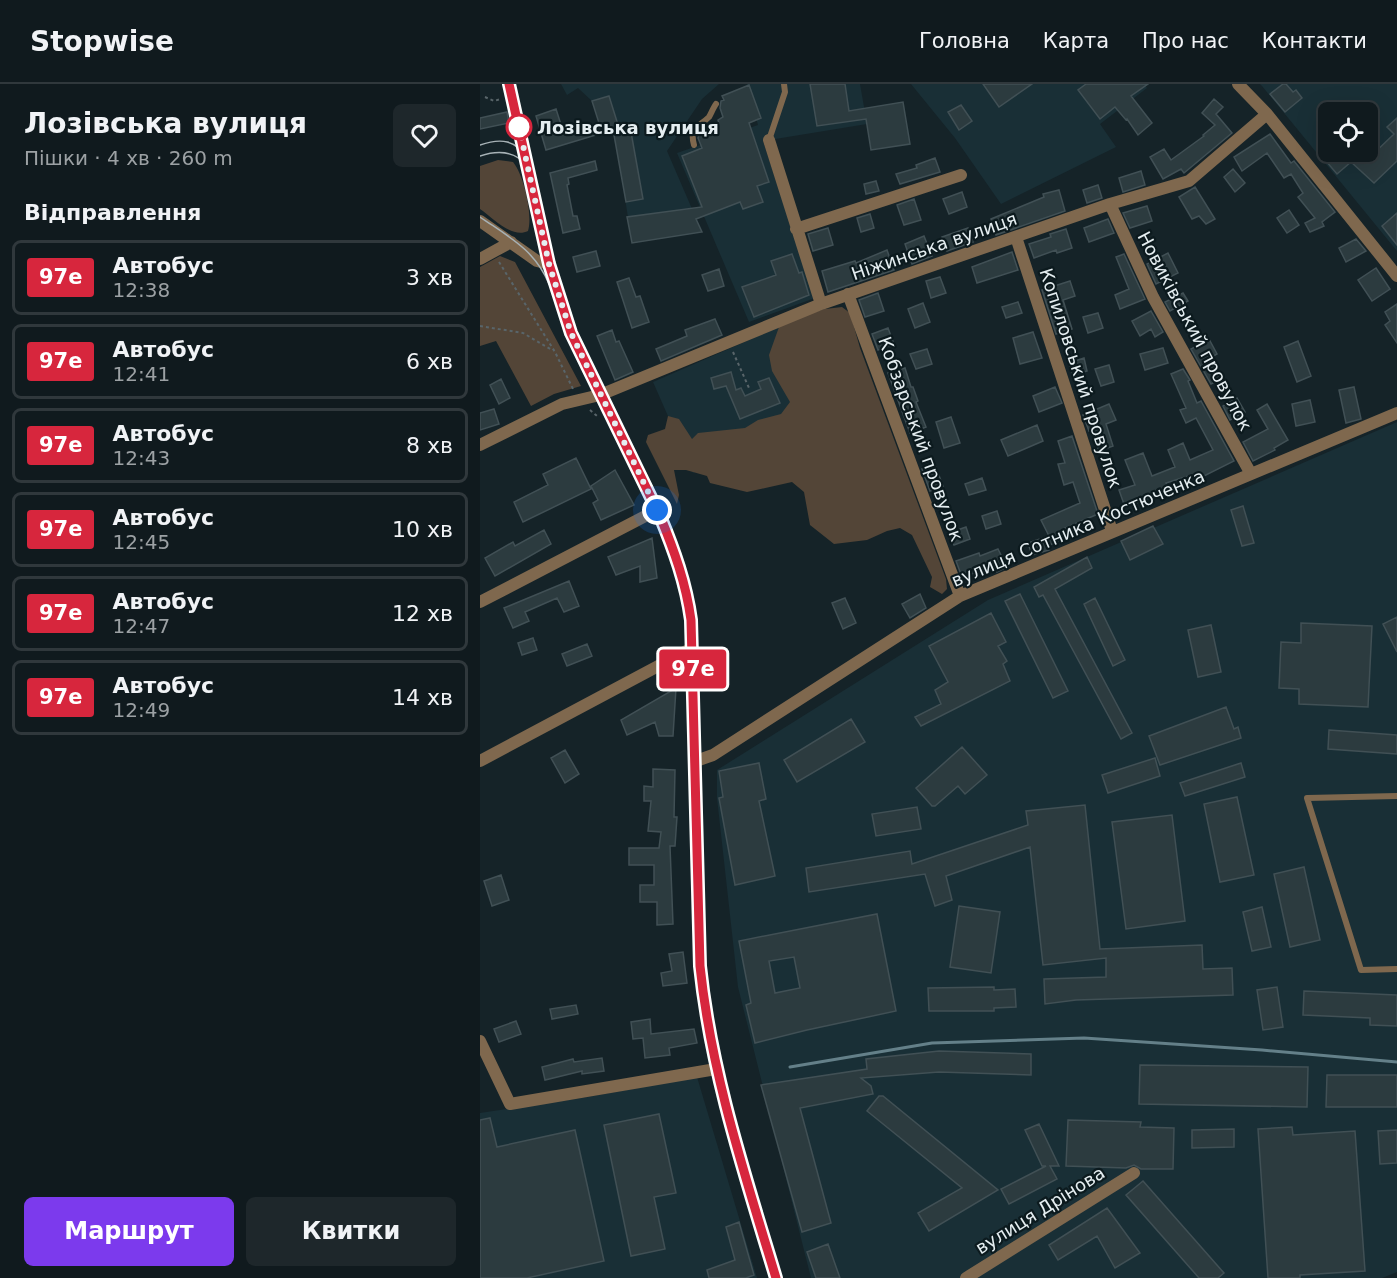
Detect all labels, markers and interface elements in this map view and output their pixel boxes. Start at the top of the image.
text: Stopwise [30,25,174,58]
text: Головна [919,29,1010,53]
text: Карта [1043,29,1109,53]
text: Про нас [1142,29,1229,53]
text: Контакти [1262,29,1367,53]
map controls [1318,102,1378,162]
button: locate [1318,102,1378,162]
button: heart [393,104,456,167]
text: Лозівська вулиця [24,107,307,140]
marker: Лозівська вулиця [506,114,532,140]
place label: Лозівська вулиця [537,117,719,138]
text: Пішки · 4 хв · 260 m [24,146,233,170]
text: Відправлення [24,200,201,225]
street label: Ніжинська вулиця [848,208,1020,284]
street label: Новиківський провулок [1133,228,1257,434]
text: Автобус [112,253,214,278]
text: 97е [39,265,82,289]
text: 3 хв [406,265,453,290]
street label: Копиловський провулок [1036,266,1127,491]
text: 12:38 [112,278,170,302]
street label: Кобзарський провулок [874,334,968,544]
text: Автобус [112,337,214,362]
text: 97е [39,349,82,373]
text: 6 хв [406,349,453,374]
text: 12:41 [112,362,170,386]
text: Автобус [112,421,214,446]
text: 97е [39,433,82,457]
text: 8 хв [406,433,453,458]
text: 12:43 [112,446,170,470]
street label: вулиця Сотника Костюченка [948,465,1208,591]
your location [642,495,672,525]
text: Автобус [112,505,214,530]
text: 97е [39,517,82,541]
text: 10 хв [392,517,453,542]
text: 12:45 [112,530,170,554]
text: Автобус [112,589,214,614]
text: 97е [39,601,82,625]
text: 12 хв [392,601,453,626]
text: 12:47 [112,614,170,638]
line badge: 97е [658,650,728,688]
text: 97е [671,657,715,681]
text: Автобус [112,673,214,698]
text: 97е [39,685,82,709]
text: 14 хв [392,685,453,710]
text: 12:49 [112,698,170,722]
street label: вулиця Дрінова [972,1162,1108,1258]
button: Маршрут [24,1197,234,1266]
button: Квитки [246,1197,456,1266]

